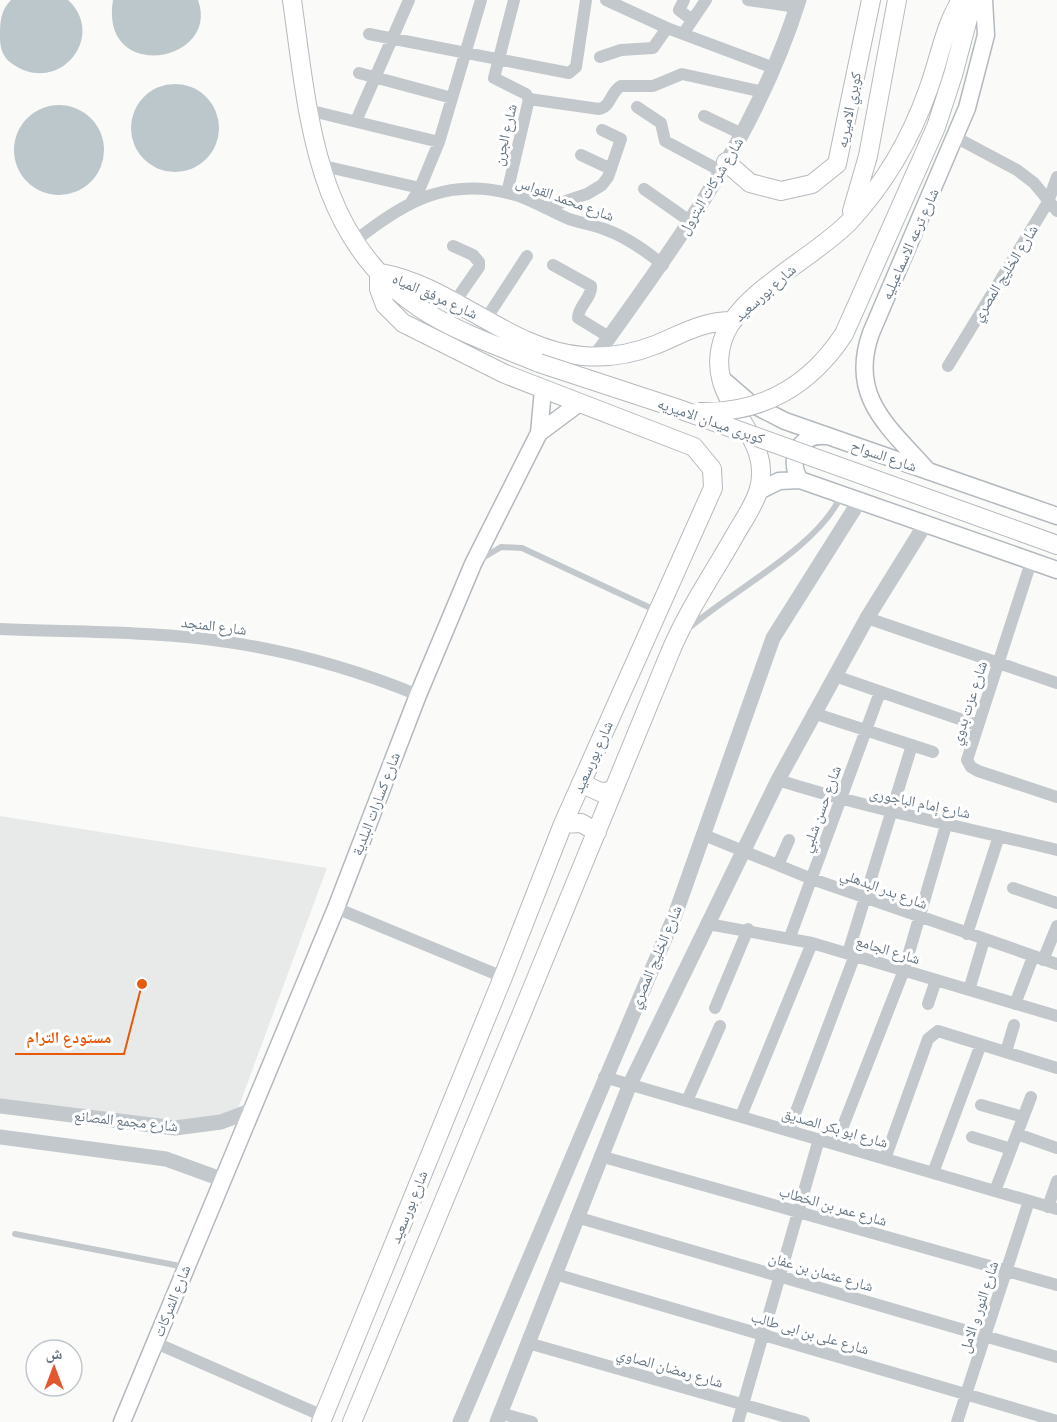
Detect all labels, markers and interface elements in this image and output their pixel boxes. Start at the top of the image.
street label: كوبري الاميريه [832,70,868,150]
street label: شارع الجرن [488,102,522,168]
street label: شارع شركات البترول [674,133,748,239]
street label: شارع محمد القواس [513,172,617,226]
street label: شارع ترعه الاسماعيليه [876,185,944,303]
street label: شارع الخليج المصري [967,221,1044,326]
street label: شارع بورسعيد [730,260,800,326]
street label: شارع مرفق المياه [389,268,481,324]
street label: كوبرى ميدان الاميريه [655,393,767,449]
street label: شارع السواح [848,435,920,477]
street label: شارع المنجد [180,612,248,640]
street label: شارع عزت بدوي [946,658,994,748]
street label: شارع بورسعيد [568,718,618,796]
street label: شارع كسارات البلدية [347,749,405,859]
street label: شارع حسن شلبي [796,763,848,856]
street label: شارع إمام الباجورى [868,783,972,823]
street label: شارع بدر البدهلي [837,864,930,916]
street label: شارع الخليج المصري [625,902,688,1012]
street label: شارع الجامع [853,931,923,969]
callout: مستودع الترام [15,1020,124,1054]
text: مستودع الترام [27,1027,111,1049]
street label: شارع ابو بكر الصديق [780,1103,891,1153]
street label: شارع مجمع المصانع [73,1106,179,1136]
street label: شارع بورسعيد [385,1167,433,1246]
street label: شارع عمر بن الخطاب [777,1181,890,1231]
street label: شارع عثمان بن عفان [766,1247,876,1297]
street label: شارع النور و الامل [955,1258,1003,1356]
street label: شارع الشركات [149,1262,196,1340]
street label: شارع على بن ابى طالب [749,1307,872,1359]
north arrow [24,1338,84,1398]
text: ش [46,1343,63,1363]
street label: شارع رمضان الصاوي [614,1343,726,1395]

